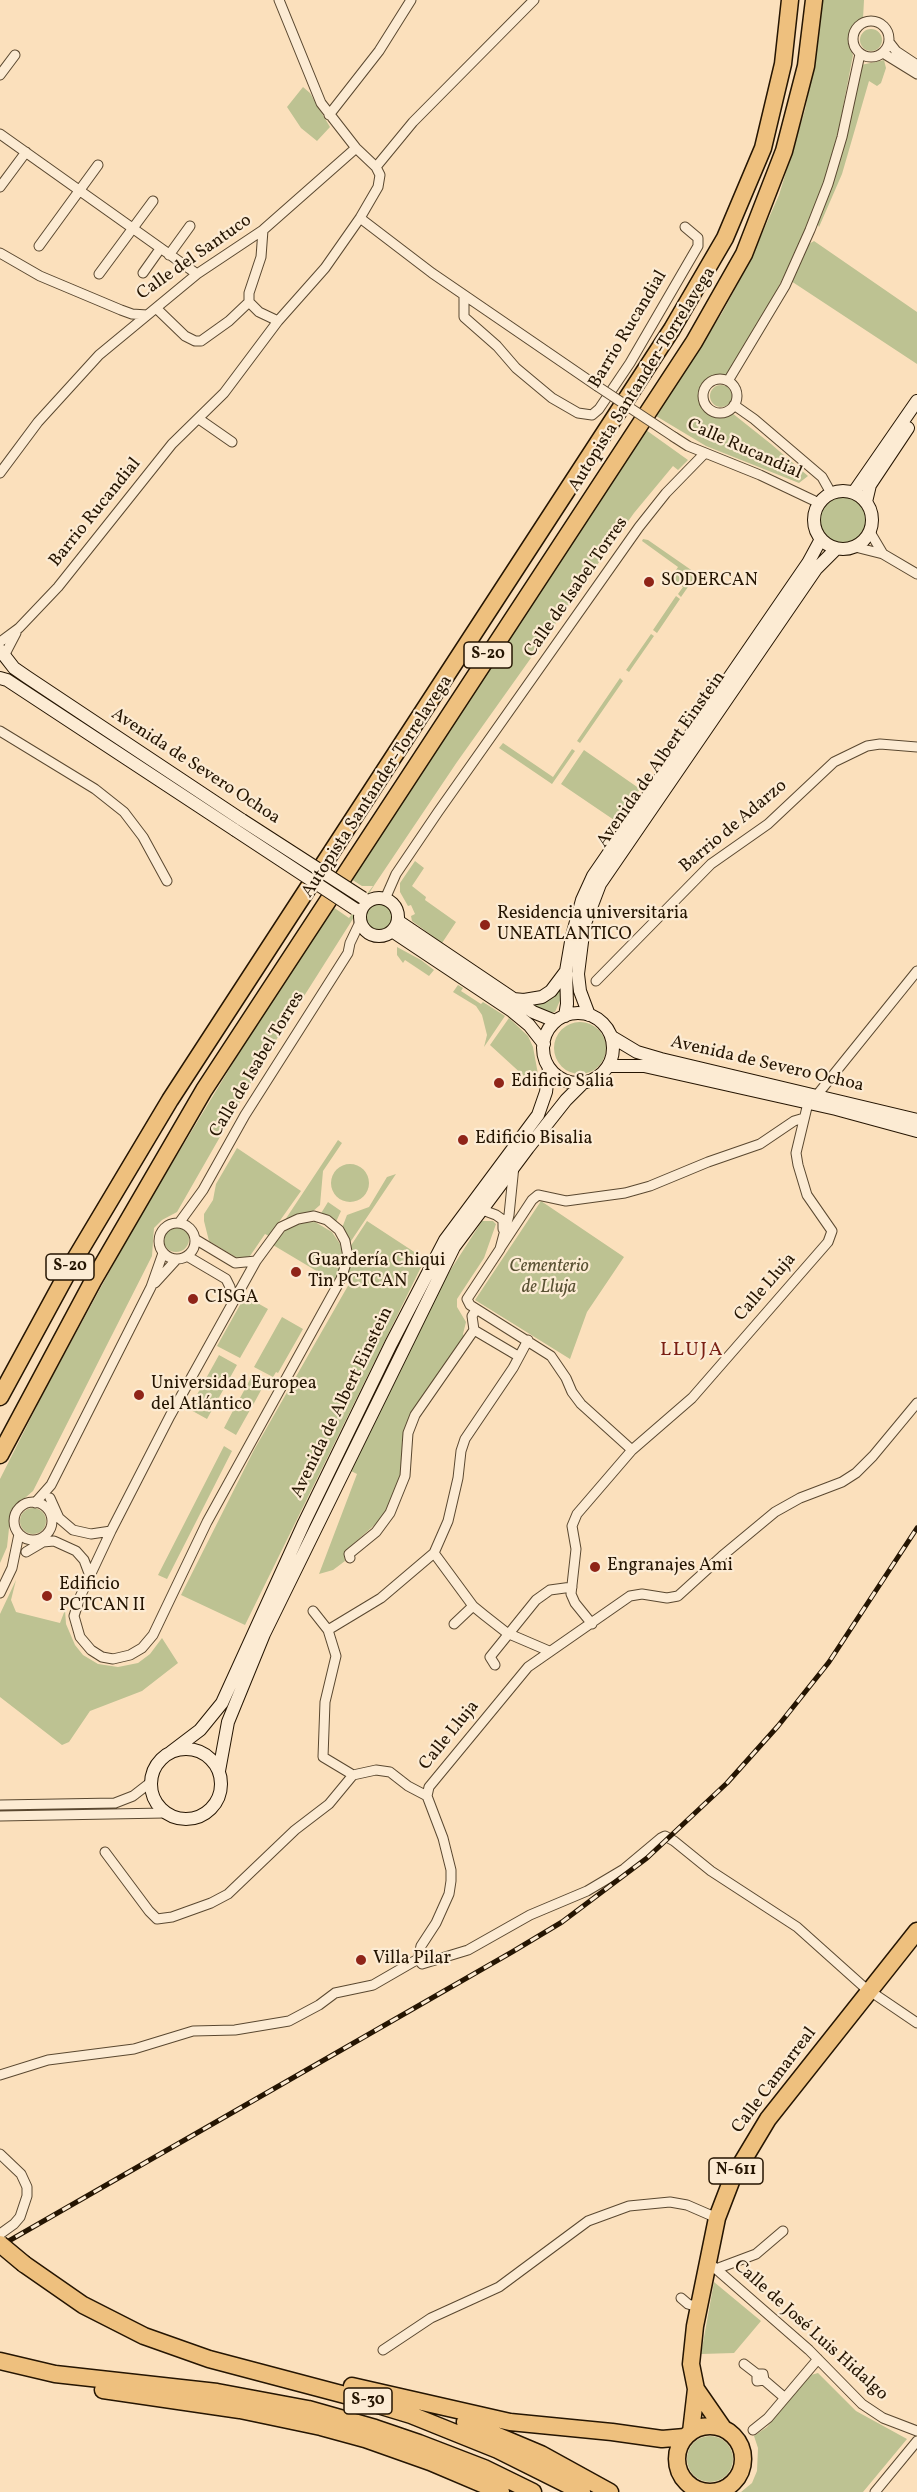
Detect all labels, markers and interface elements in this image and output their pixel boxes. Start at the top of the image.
street label: Calle del Santuco [134,210,256,306]
street label: Autopista Santander-Torrelavega [565,264,721,496]
street label: Barrio Rucandial [585,267,673,393]
street label: Calle Rucandial [683,415,805,485]
street label: Barrio Rucandial [45,454,147,572]
street label: Calle de Isabel Torres [520,514,634,662]
place label: SODERCAN [661,571,758,593]
marker: SODERCAN [642,575,656,589]
road number: S-20 [464,642,512,668]
street label: Avenida de Albert Einstein [593,668,731,852]
street label: Autopista Santander-Torrelavega [298,672,458,902]
street label: Avenida de Severo Ochoa [106,704,284,830]
street label: Barrio de Adarzo [676,776,792,878]
place label: Residencia universitaria UNEATLANTICO [497,904,688,946]
marker: Residencia universitaria UNEATLANTICO [478,918,492,932]
street label: Calle de Isabel Torres [206,988,310,1142]
street label: Avenida de Severo Ochoa [668,1032,866,1098]
place label: Edificio Salia [511,1072,614,1094]
marker: Edificio Salia [492,1076,506,1090]
place label: Edificio Bisalia [475,1129,592,1151]
marker: Edificio Bisalia [456,1133,470,1147]
street label: Calle Lluja [731,1249,801,1327]
place label: Guardería Chiqui Tin PCTCAN [308,1251,445,1294]
road number: S-20 [46,1254,94,1280]
park label: Cementerio de Lluja [509,1257,589,1300]
marker: Guardería Chiqui Tin PCTCAN [289,1265,303,1279]
place label: CISGA [205,1288,258,1310]
marker: CISGA [186,1292,200,1306]
street label: Avenida de Albert Einstein [287,1304,399,1502]
district label: LLUJA [660,1339,724,1363]
place label: Universidad Europea del Atlántico [151,1374,317,1416]
marker: Universidad Europea del Atlántico [132,1388,146,1402]
place label: Engranajes Ami [607,1556,733,1578]
marker: Engranajes Ami [588,1560,602,1574]
place label: Edificio PCTCAN II [59,1575,145,1618]
marker: Edificio PCTCAN II [40,1589,54,1603]
street label: Calle Lluja [415,1697,485,1775]
place label: Villa Pilar [373,1949,451,1971]
marker: Villa Pilar [354,1953,368,1967]
street label: Calle Camarreal [728,2024,822,2138]
road number: N-611 [709,2158,763,2184]
street label: Calle de José Luis Hidalgo [728,2256,892,2406]
road number: S-30 [344,2388,392,2414]

